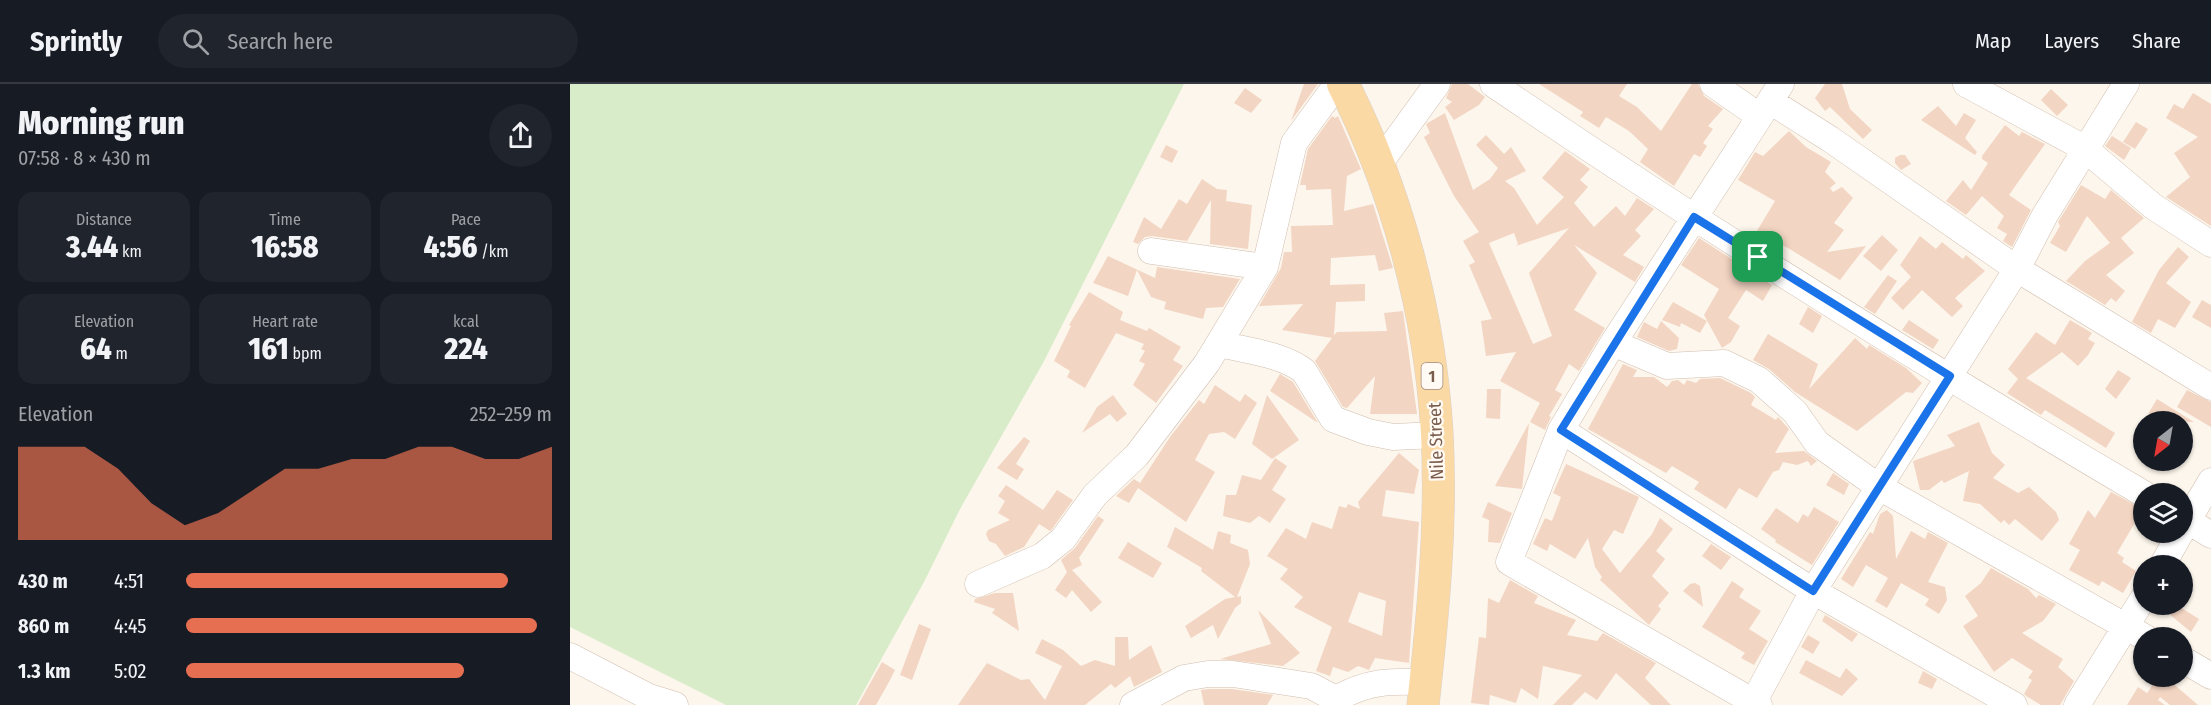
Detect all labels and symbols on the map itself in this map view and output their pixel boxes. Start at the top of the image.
pin [1732,231,1783,282]
road number: 1 [1422,363,1442,389]
street label: Nile Street [1424,402,1448,480]
north arrow [2133,411,2193,471]

